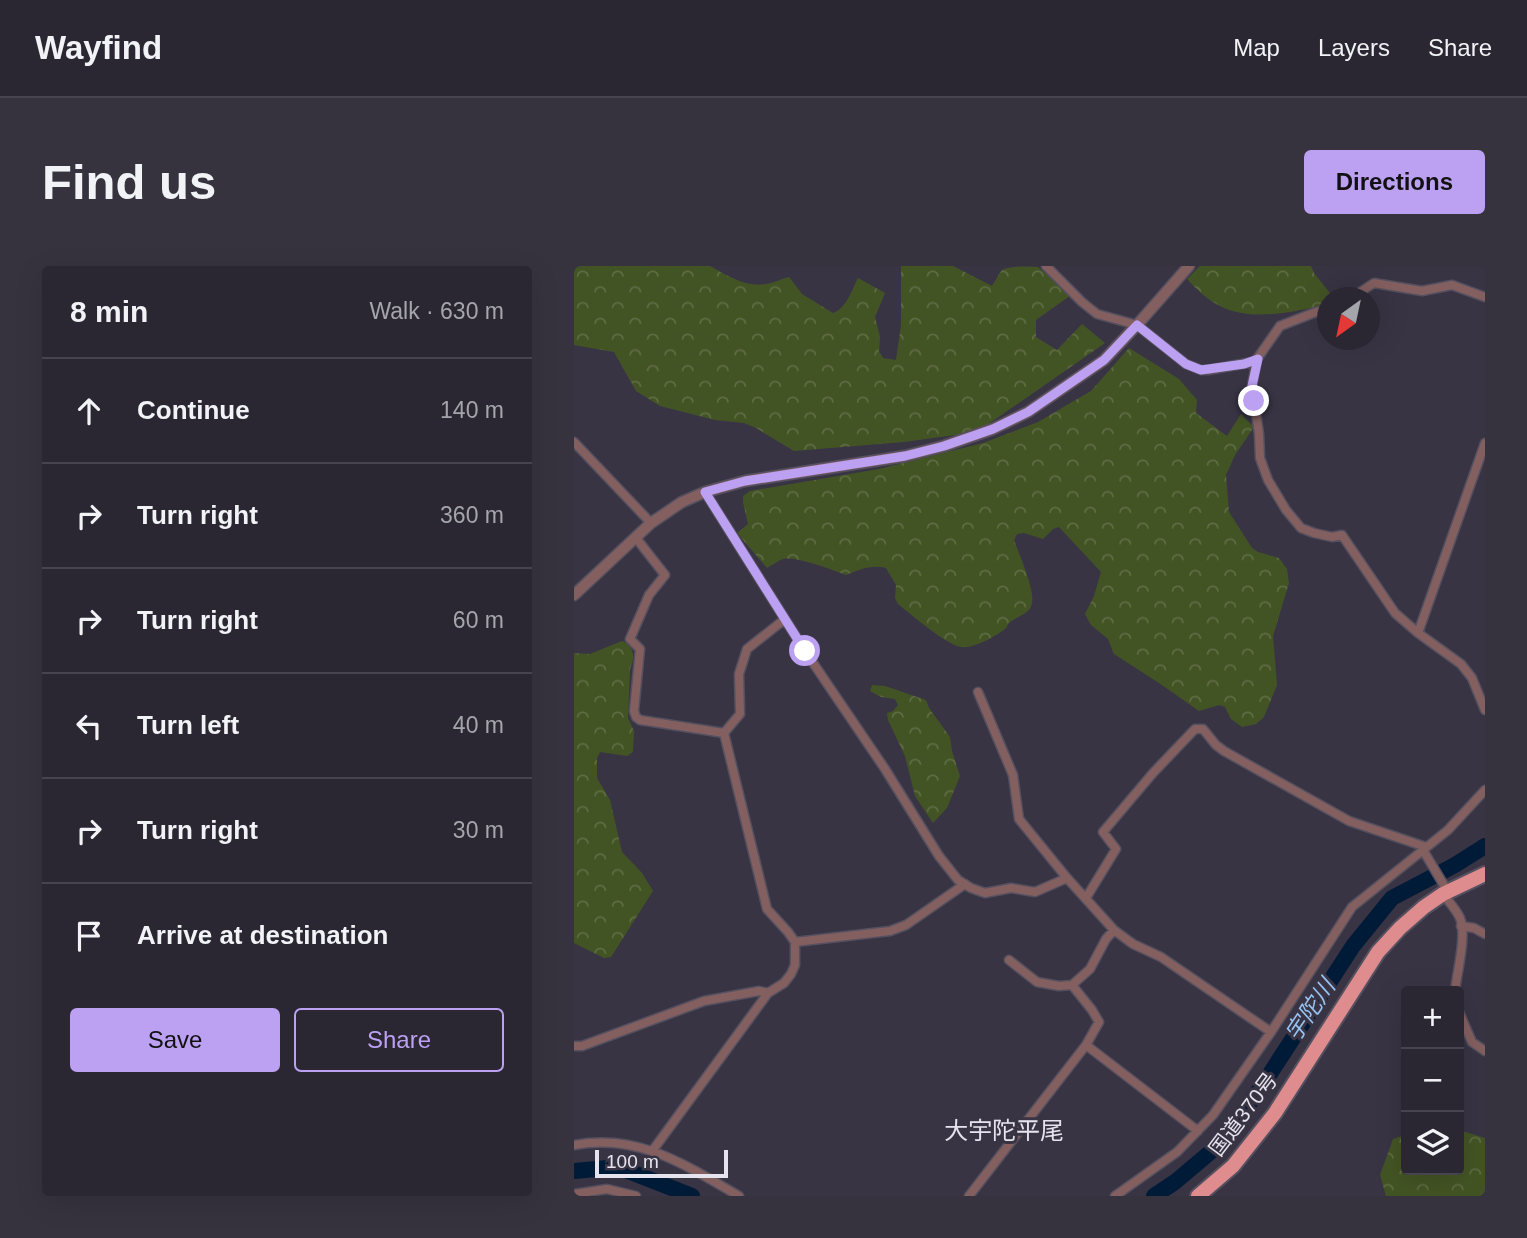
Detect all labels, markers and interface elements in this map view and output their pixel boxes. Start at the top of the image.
text: Wayfind [35,29,162,66]
text: Map [1233,34,1280,61]
text: Layers [1318,34,1390,61]
text: Share [1428,34,1492,61]
button: Directions [1304,150,1485,214]
text: Find us [42,155,216,209]
north arrow [1317,287,1380,350]
text: 8 min [70,295,148,328]
text: Walk · 630 m [369,298,504,324]
route end [1238,385,1269,416]
icon: ahead [70,392,108,430]
text: Continue [137,395,250,425]
text: 140 m [440,397,504,423]
icon: right [70,497,108,535]
text: Turn right [137,500,258,530]
text: 360 m [440,502,504,528]
icon: right [70,602,108,640]
text: Turn right [137,605,258,635]
text: 60 m [453,607,504,633]
route start [789,635,820,666]
icon: left [70,707,108,745]
text: Turn left [137,710,239,740]
text: 40 m [453,712,504,738]
icon: right [70,812,108,850]
text: Turn right [137,815,258,845]
text: 30 m [453,817,504,843]
icon: arrive [70,917,108,955]
text: Arrive at destination [137,920,388,950]
water label: 宇陀川 [1280,972,1342,1046]
map controls [1401,986,1464,1175]
button: + [1401,986,1464,1049]
button: Save [70,1008,280,1072]
button: Share [294,1008,504,1072]
button: − [1401,1049,1464,1112]
street label: 国道370号 [1204,1068,1282,1160]
button: layers [1401,1112,1464,1175]
district label: 大宇陀平尾 [944,1117,1064,1144]
scale bar [595,1147,728,1179]
text: 100 m [606,1151,659,1172]

